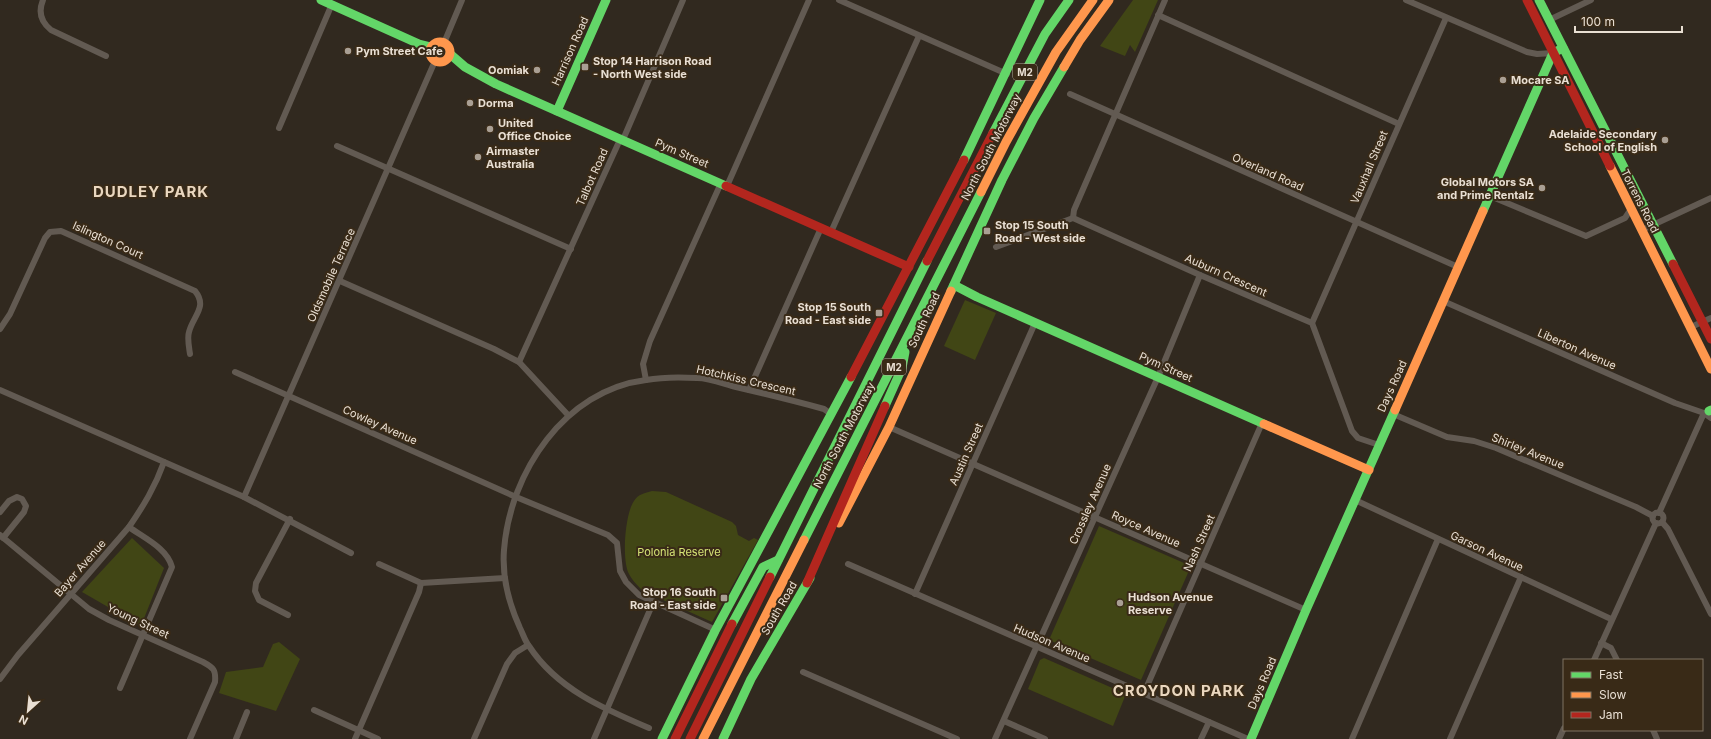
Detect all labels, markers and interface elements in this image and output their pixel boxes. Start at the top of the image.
scale bar [1575,8,1682,34]
street label: Harrison Road [549,14,591,88]
text: 100 m [1581,14,1615,29]
place label: Pym Street Cafe [356,44,443,58]
marker: Pym Street Cafe [343,46,353,56]
place label: Stop 14 Harrison Road - North West side [593,54,712,81]
marker: Stop 14 Harrison Road - North West side [580,62,590,72]
place label: Oomiak [488,63,530,77]
road number: M2 [1013,64,1037,80]
marker: Oomiak [532,65,542,75]
place label: Mocare SA [1511,73,1570,87]
marker: Mocare SA [1498,75,1508,85]
street label: North South Motorway [958,91,1024,203]
place label: Dorma [478,96,514,110]
marker: Dorma [465,98,475,108]
place label: United Office Choice [498,116,572,143]
marker: United Office Choice [485,124,495,134]
place label: Adelaide Secondary School of English [1549,127,1657,154]
street label: Vauxhall Street [1347,128,1391,206]
street label: Pym Street [653,135,711,171]
marker: Adelaide Secondary School of English [1660,135,1670,145]
place label: Airmaster Australia [486,144,540,171]
street label: Talbot Road [573,146,611,208]
street label: Overland Road [1230,150,1306,194]
marker: Airmaster Australia [473,152,483,162]
street label: Torrens Road [1618,167,1662,235]
place label: Global Motors SA and Prime Rentalz [1437,175,1534,202]
district label: DUDLEY PARK [93,182,209,201]
marker: Global Motors SA and Prime Rentalz [1537,183,1547,193]
street label: Islington Court [70,218,146,262]
place label: Stop 15 South Road - West side [995,218,1086,245]
street label: Oldsmobile Terrace [304,226,358,324]
marker: Stop 15 South Road - West side [982,226,992,236]
street label: Auburn Crescent [1183,251,1270,300]
street label: South Road [905,290,943,350]
place label: Stop 15 South Road - East side [785,300,871,327]
marker: Stop 15 South Road - East side [874,308,884,318]
street label: Liberton Avenue [1535,325,1619,373]
street label: Pym Street [1137,349,1195,385]
street label: Days Road [1374,358,1410,414]
road number: M2 [882,359,906,375]
street label: Hotchkiss Crescent [695,362,797,398]
street label: North South Motorway [810,380,878,490]
street label: Cowley Avenue [341,402,419,448]
street label: Austin Street [946,420,986,487]
street label: Shirley Avenue [1490,430,1566,472]
street label: Crossley Avenue [1066,461,1114,547]
street label: Royce Avenue [1109,508,1183,550]
street label: Nash Street [1180,512,1218,574]
street label: Garson Avenue [1448,528,1526,574]
street label: Bayer Avenue [51,536,109,600]
park label: Polonia Reserve [637,545,721,559]
street label: South Road [758,579,800,637]
place label: Stop 16 South Road - East side [630,585,716,612]
place label: Hudson Avenue Reserve [1128,590,1213,617]
marker: Stop 16 South Road - East side [719,593,729,603]
marker: Hudson Avenue Reserve [1115,598,1125,608]
street label: Young Street [105,600,172,642]
street label: Hudson Avenue [1011,621,1093,665]
street label: Days Road [1245,655,1279,711]
legend [1563,659,1703,731]
text: Fast [1599,667,1623,682]
district label: CROYDON PARK [1113,681,1245,700]
text: Slow [1599,687,1627,702]
north arrow [8,691,48,731]
text: Jam [1599,707,1623,722]
text: N [17,712,30,728]

